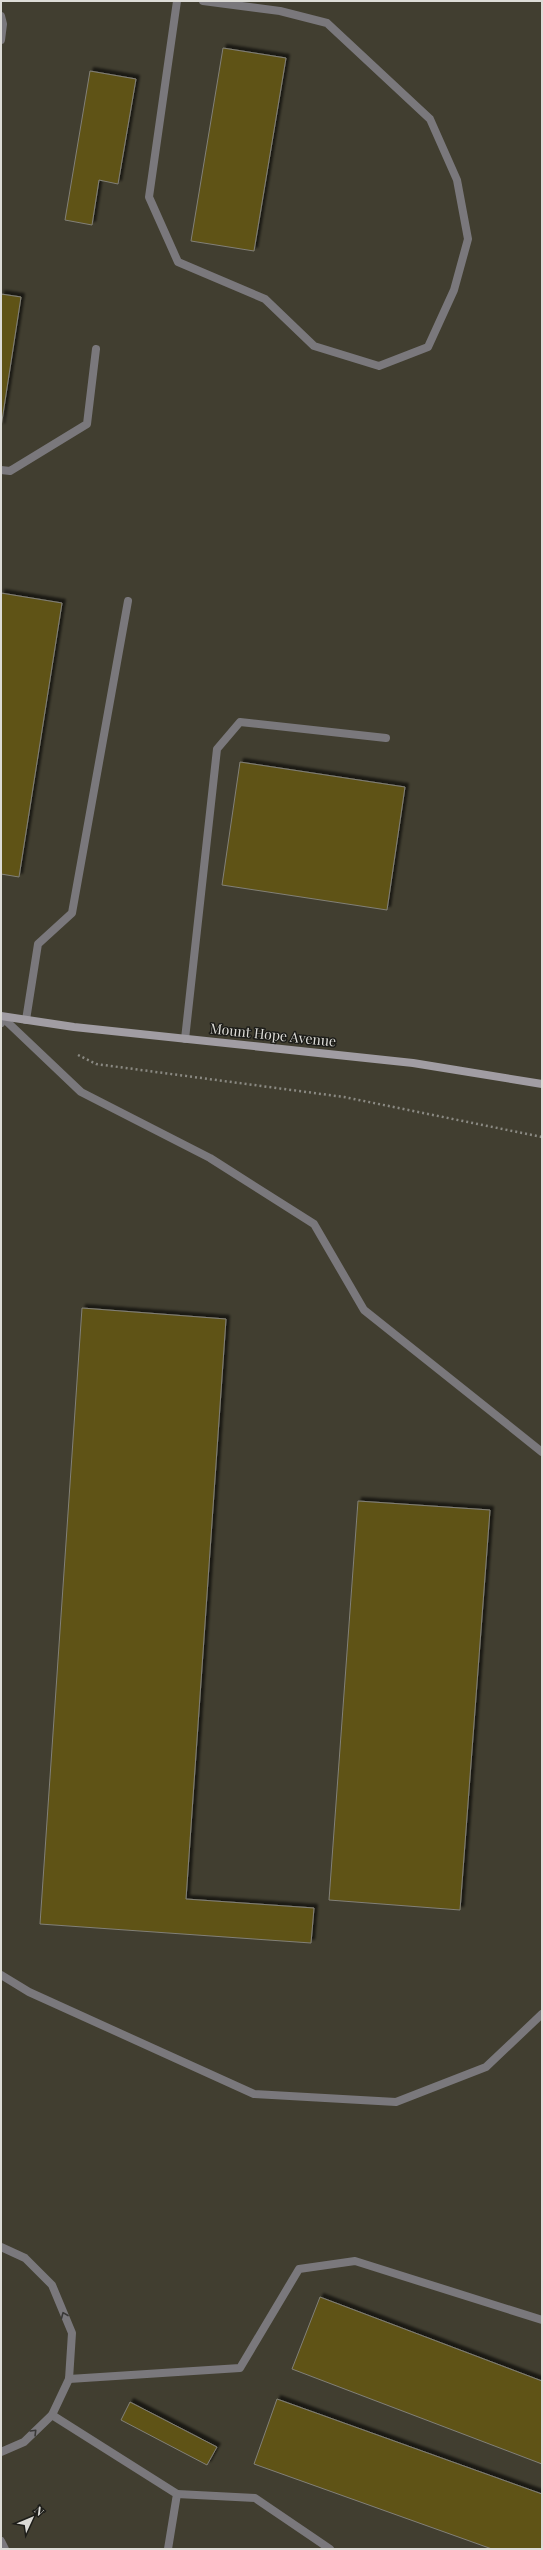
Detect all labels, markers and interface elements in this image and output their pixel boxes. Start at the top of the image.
street label: Mount Hope Avenue [209,1018,337,1051]
one-way arrow [61,2311,69,2318]
one-way arrow [29,2429,37,2437]
north arrow [12,2498,52,2538]
text: N [31,2503,48,2519]

